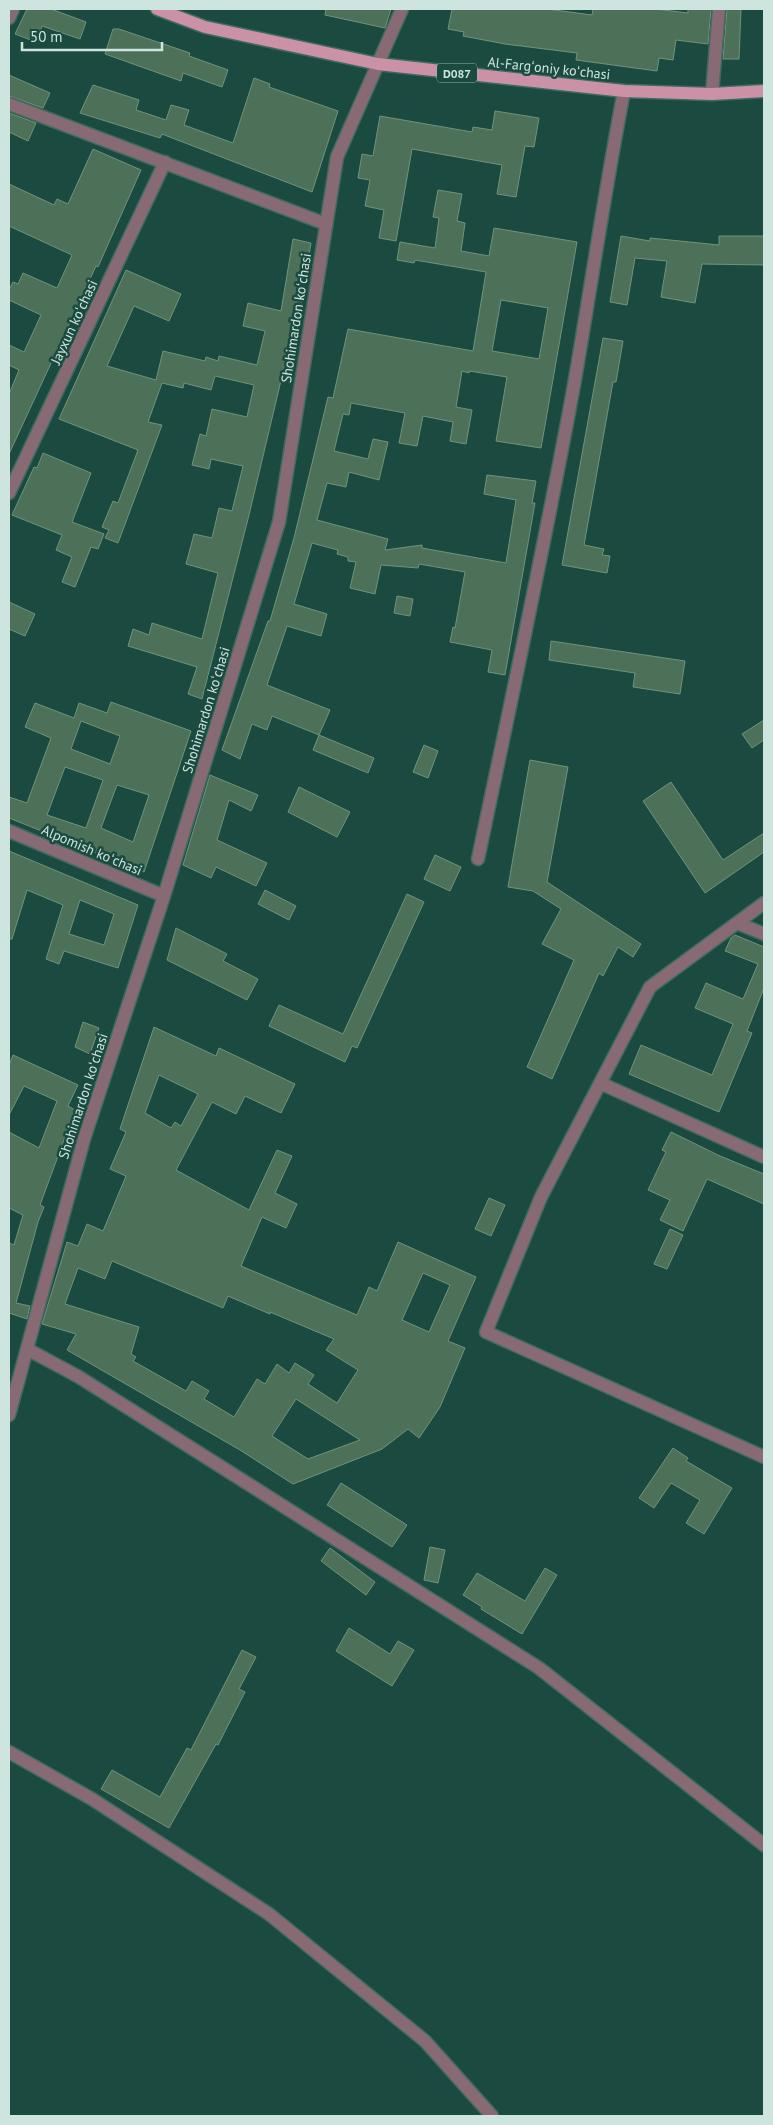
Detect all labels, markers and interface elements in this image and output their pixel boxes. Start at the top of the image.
scale bar [22,20,162,52]
text: 50 m [30,27,63,46]
street label: Al-Fargʻoniy koʻchasi [487,53,611,83]
road number: D087 [437,64,477,82]
street label: Shohimardon koʻchasi [277,252,315,384]
street label: Jayxun koʻchasi [46,277,101,368]
street label: Shohimardon koʻchasi [178,645,234,775]
street label: Alpomish koʻchasi [39,821,145,879]
street label: Shohimardon koʻchasi [54,1031,112,1161]

